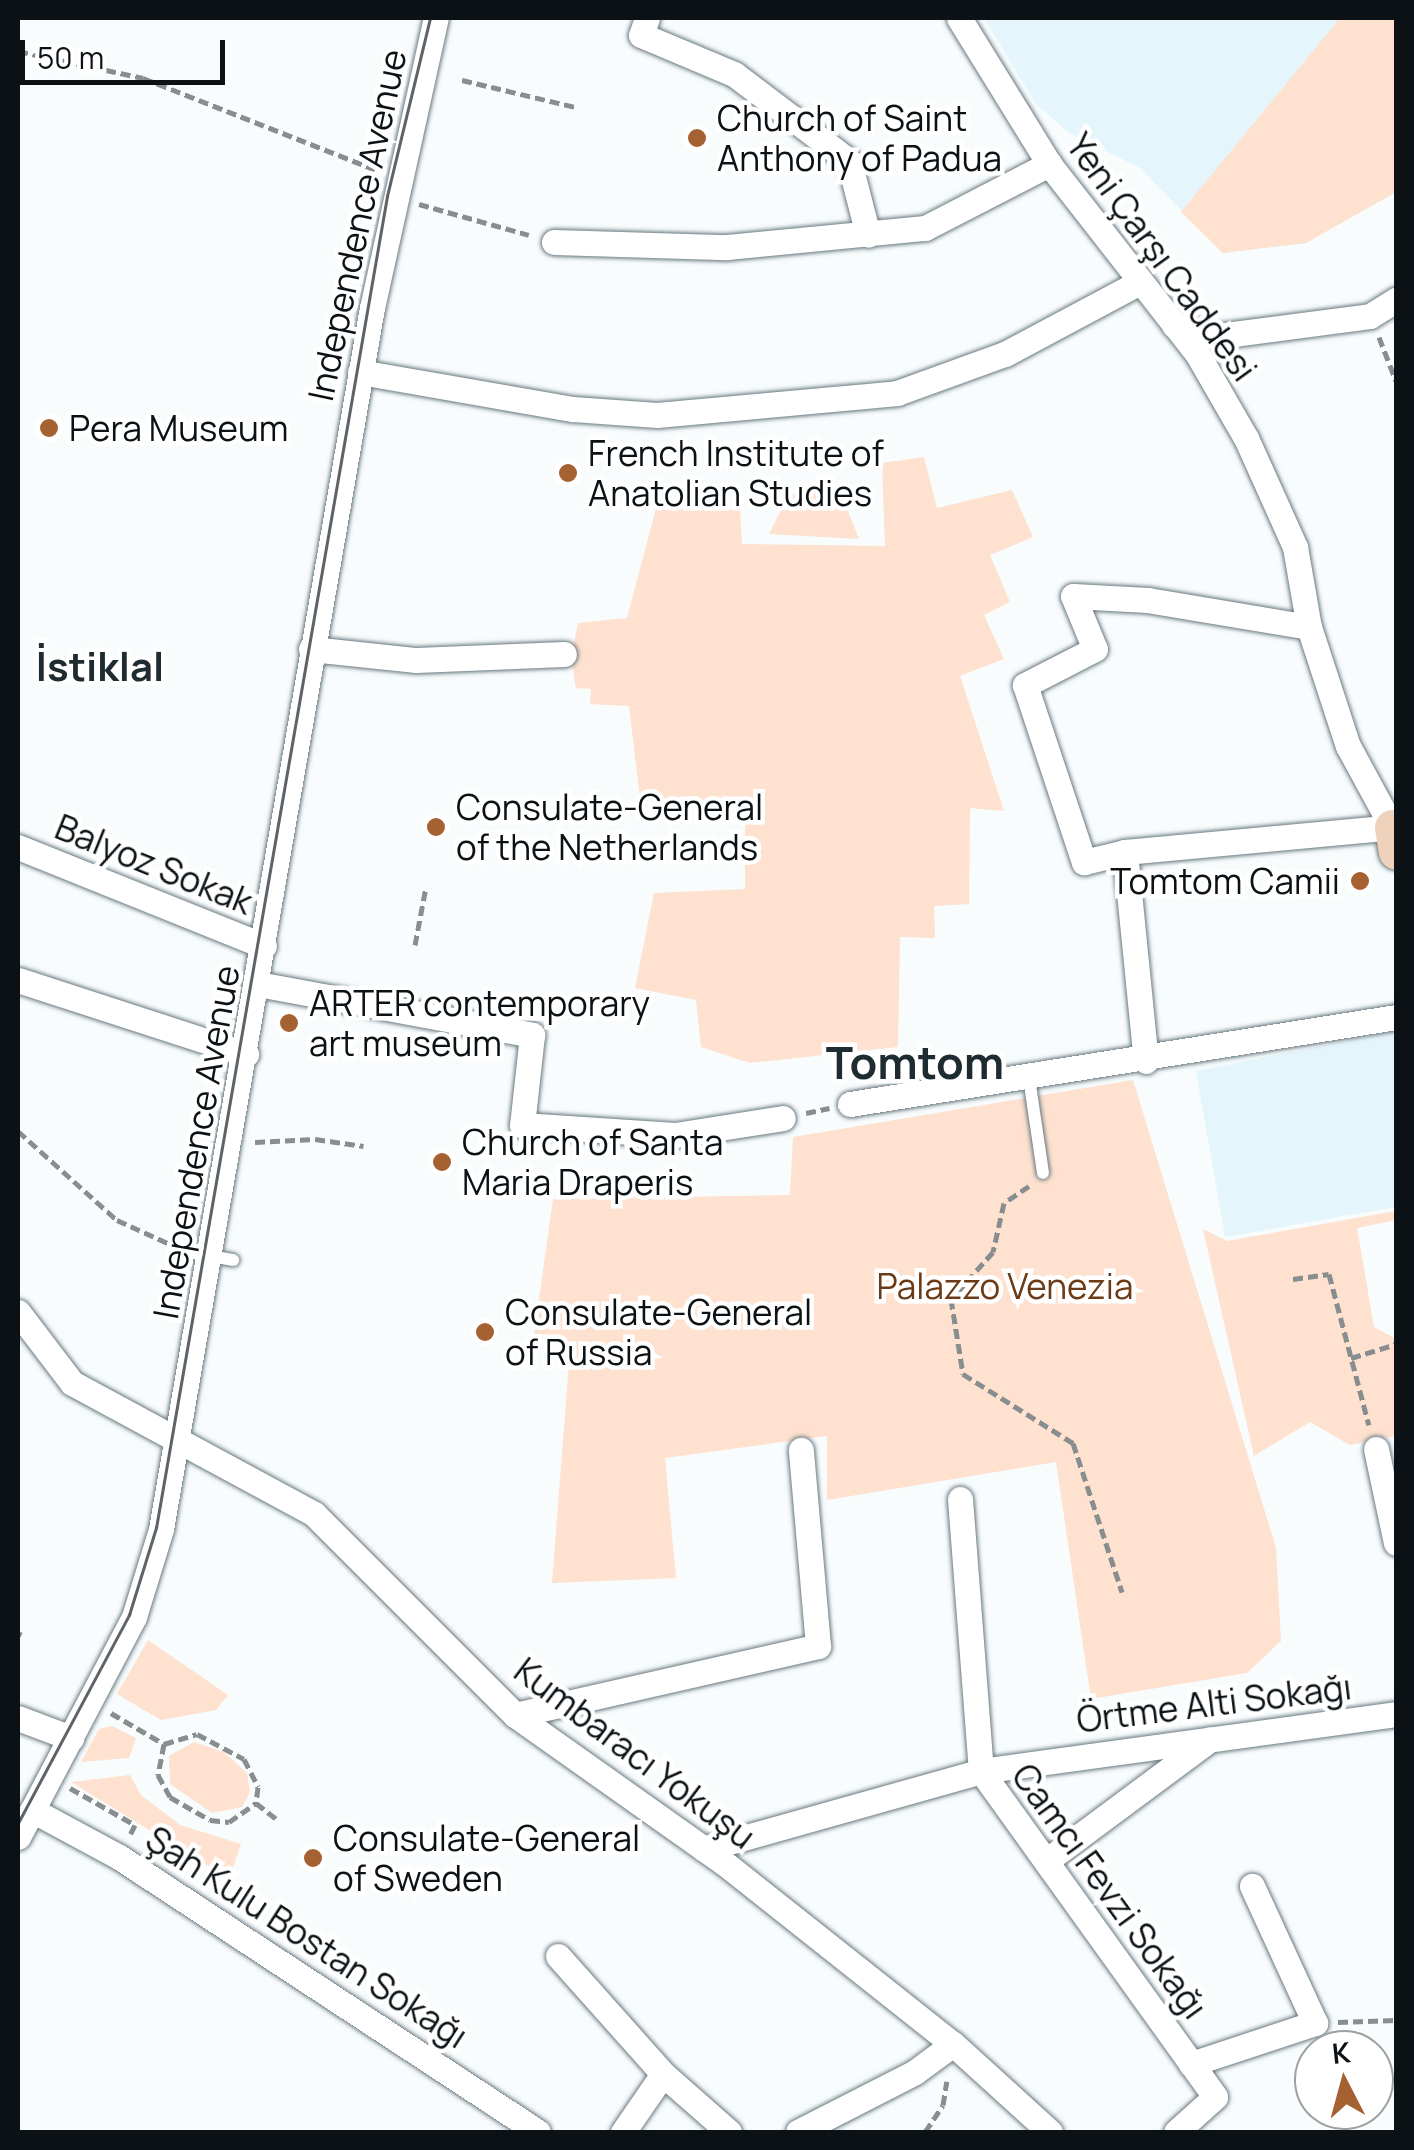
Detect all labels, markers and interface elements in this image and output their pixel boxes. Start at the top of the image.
scale bar [25,20,230,82]
text: 50 m [37,37,104,78]
street label: Independence Avenue [299,45,415,405]
place label: Church of Saint Anthony of Padua [717,97,1002,179]
street label: Yeni Çarşı Caddesi [1058,125,1266,389]
marker: Church of Saint Anthony of Padua [686,127,708,149]
place label: Pera Museum [69,407,288,449]
marker: Pera Museum [38,417,60,439]
place label: French Institute of Anatolian Studies [588,432,884,514]
marker: French Institute of Anatolian Studies [557,462,579,484]
district label: İstiklal [36,642,164,690]
place label: Consulate-General of the Netherlands [456,786,763,868]
street label: Balyoz Sokak [49,805,259,923]
marker: Consulate-General of the Netherlands [425,816,447,838]
place label: Tomtom Camii [1110,860,1340,902]
marker: Tomtom Camii [1349,870,1371,892]
street label: Independence Avenue [144,962,248,1322]
place label: ARTER contemporary art museum [309,982,650,1064]
marker: ARTER contemporary art museum [278,1012,300,1034]
district label: Tomtom [826,1036,1004,1090]
place label: Church of Santa Maria Draperis [462,1121,723,1203]
marker: Church of Santa Maria Draperis [431,1151,453,1173]
park label: Palazzo Venezia [877,1265,1133,1307]
place label: Consulate-General of Russia [505,1291,812,1373]
marker: Consulate-General of Russia [474,1321,496,1343]
street label: Kumbaracı Yokuşu [506,1649,764,1857]
street label: Örtme Alti Sokağı [1074,1665,1354,1741]
street label: Camcı Fevzi Sokağı [1004,1756,1216,2026]
street label: Şah Kulu Bostan Sokağı [138,1817,476,2057]
place label: Consulate-General of Sweden [333,1817,640,1899]
marker: Consulate-General of Sweden [302,1847,324,1869]
north arrow [1294,2030,1394,2130]
text: K [1330,2032,1352,2072]

